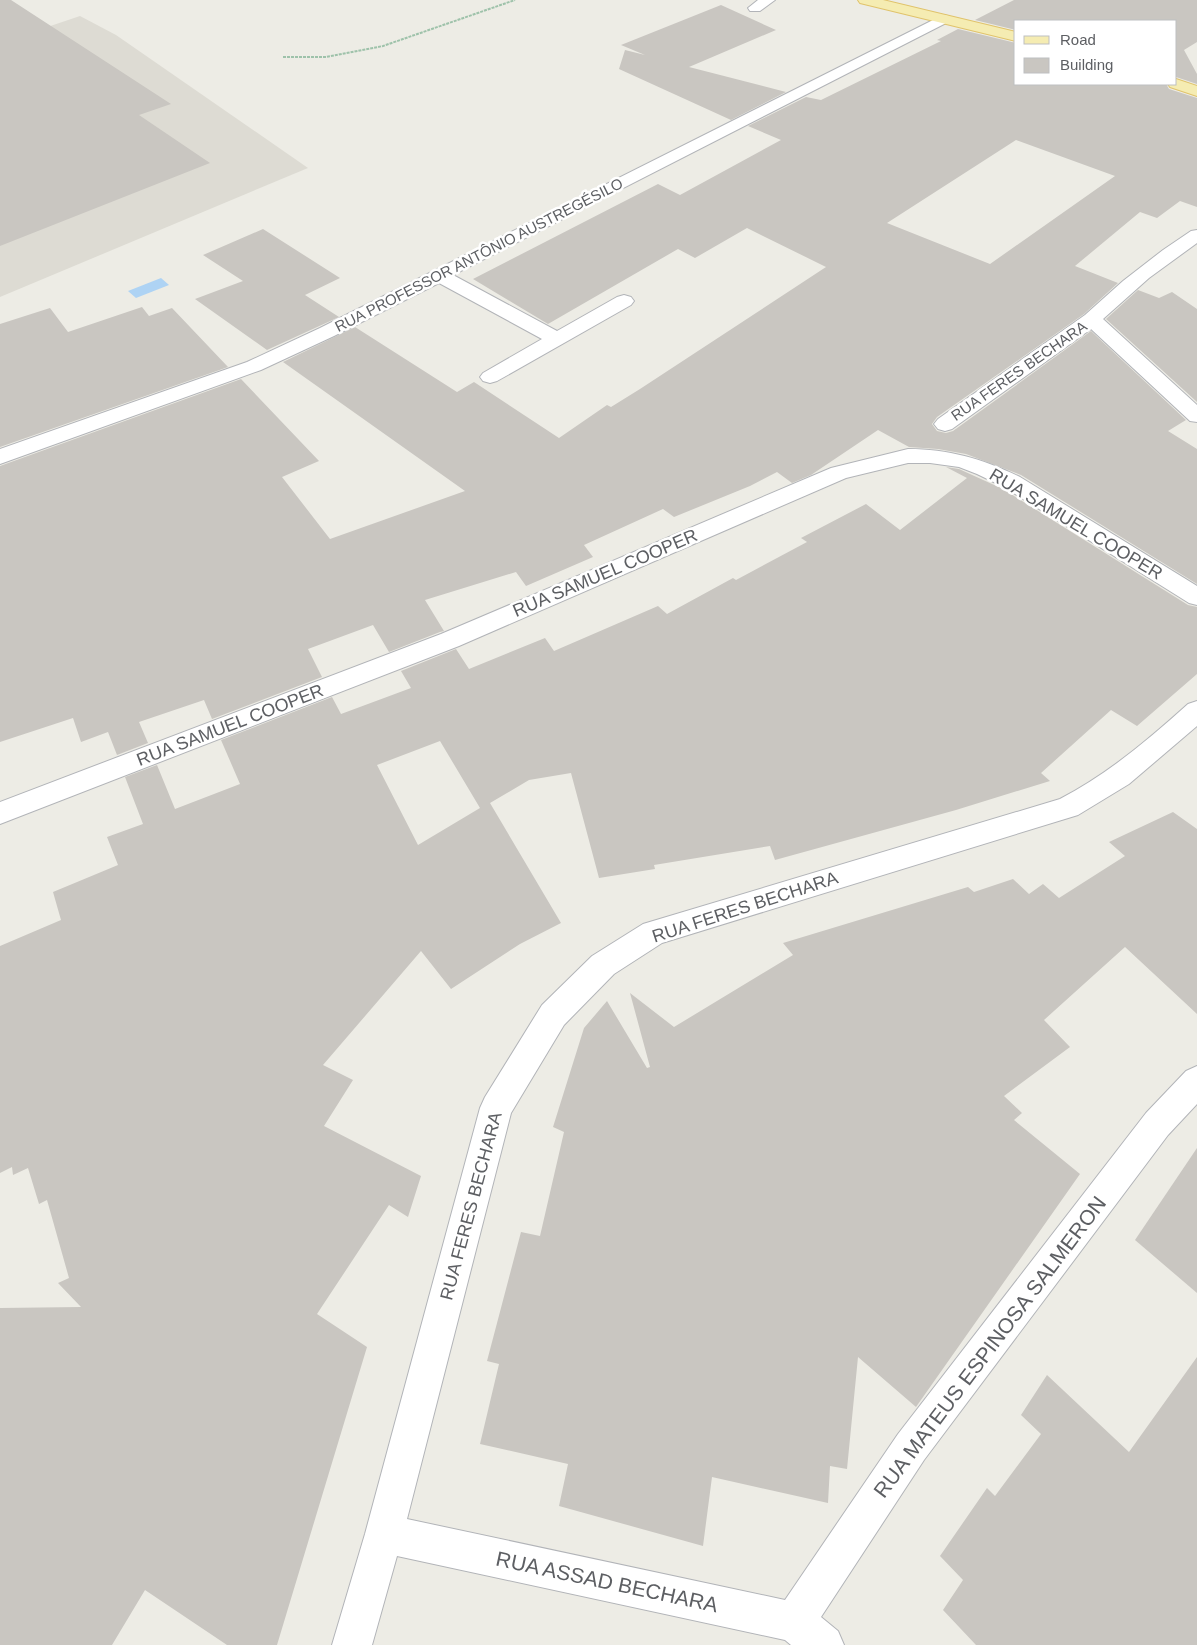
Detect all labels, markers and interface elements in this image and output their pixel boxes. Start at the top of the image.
legend [1014,20,1177,85]
text: Road [1060,31,1096,48]
text: Building [1060,56,1113,73]
street label: RUA PROFESSOR ANTÔNIO AUSTREGÉSILO [332,174,626,335]
street label: RUA FERES BECHARA [948,317,1090,424]
street label: RUA SAMUEL COOPER [986,464,1166,584]
street label: RUA SAMUEL COOPER [510,525,700,621]
street label: RUA SAMUEL COOPER [134,680,326,770]
street label: RUA FERES BECHARA [650,868,840,946]
street label: RUA FERES BECHARA [436,1110,506,1302]
street label: RUA MATEUS ESPINOSA SALMERON [869,1192,1110,1502]
street label: RUA ASSAD BECHARA [494,1547,720,1616]

